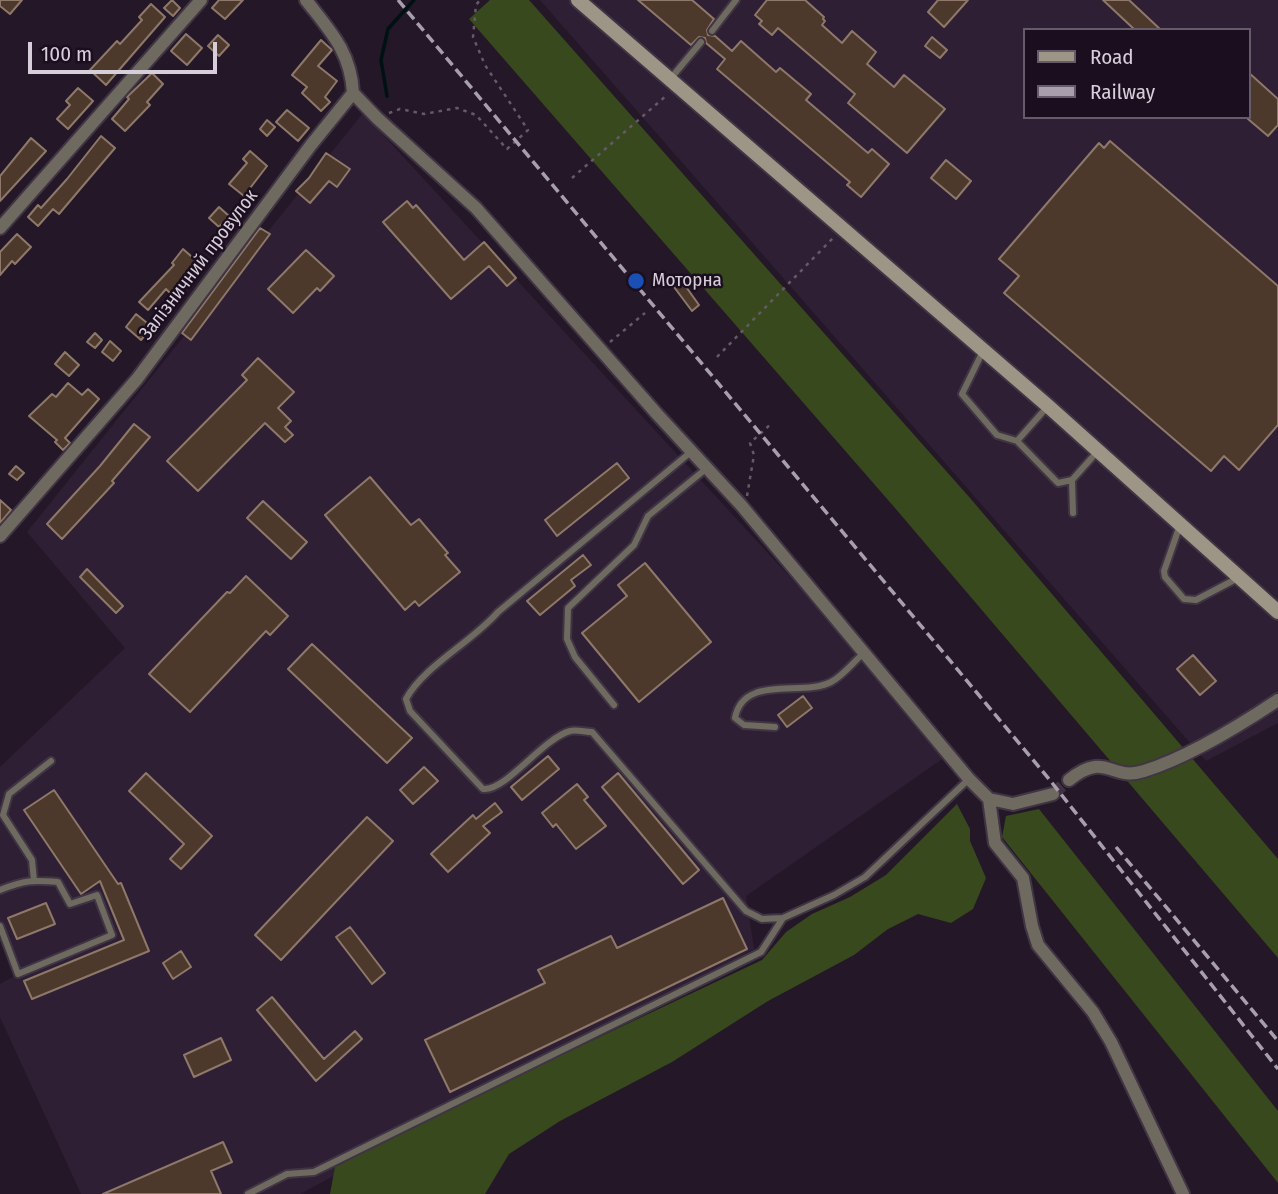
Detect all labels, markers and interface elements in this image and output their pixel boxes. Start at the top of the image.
scale bar [32,28,220,72]
legend [1023,28,1250,119]
text: 100 m [41,41,92,67]
text: Road [1090,44,1134,70]
text: Railway [1090,79,1155,105]
street label: Залізничний провулок [135,185,263,345]
place label: Моторна [652,270,722,292]
marker: Моторна [626,271,646,291]

